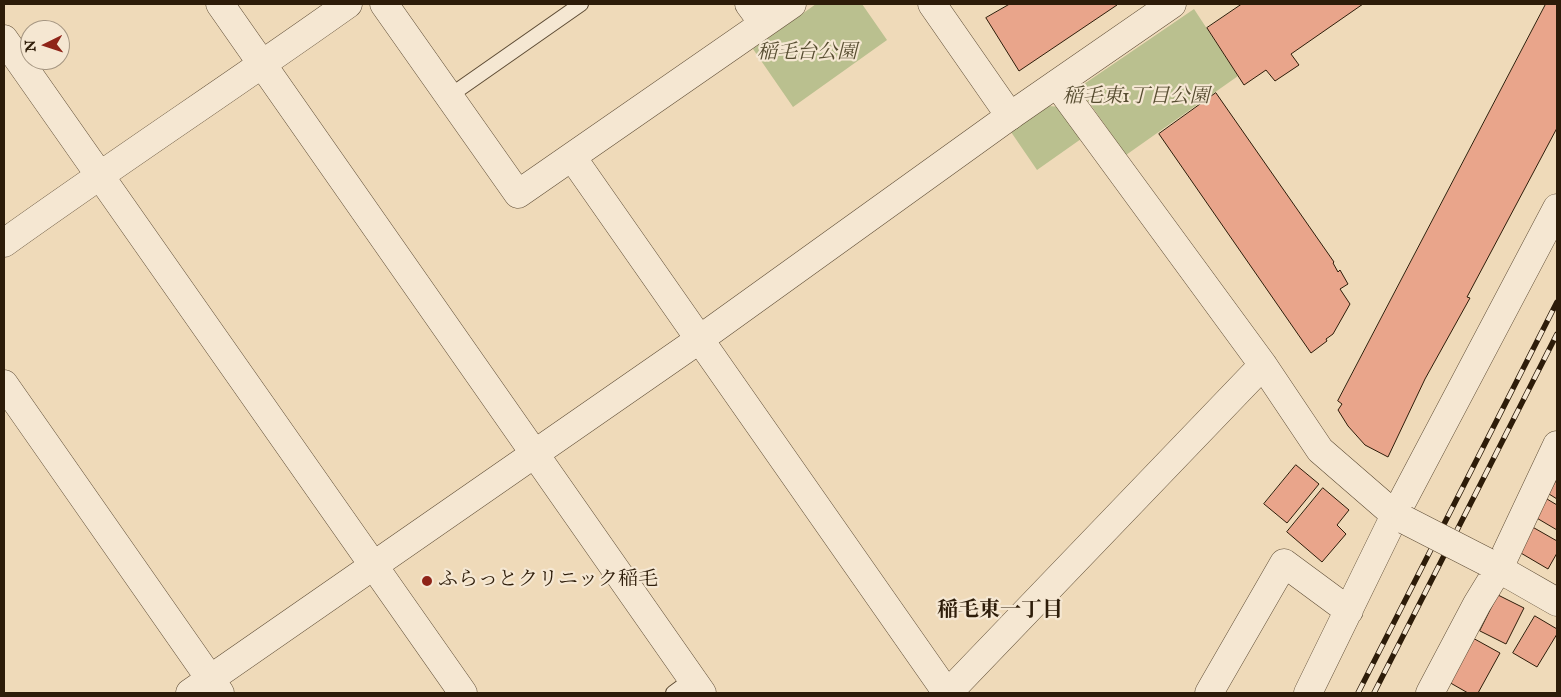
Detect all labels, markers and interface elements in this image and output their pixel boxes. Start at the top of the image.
north arrow [20,20,70,70]
text: N [22,39,40,53]
park label: 稲毛台公園 [757,42,857,66]
park label: 稲毛東1丁目公園 [1062,86,1210,110]
place label: ふらっとクリニック稲毛 [438,569,658,593]
marker: ふらっとクリニック稲毛 [420,574,434,588]
district label: 稲毛東一丁目 [937,599,1063,625]

